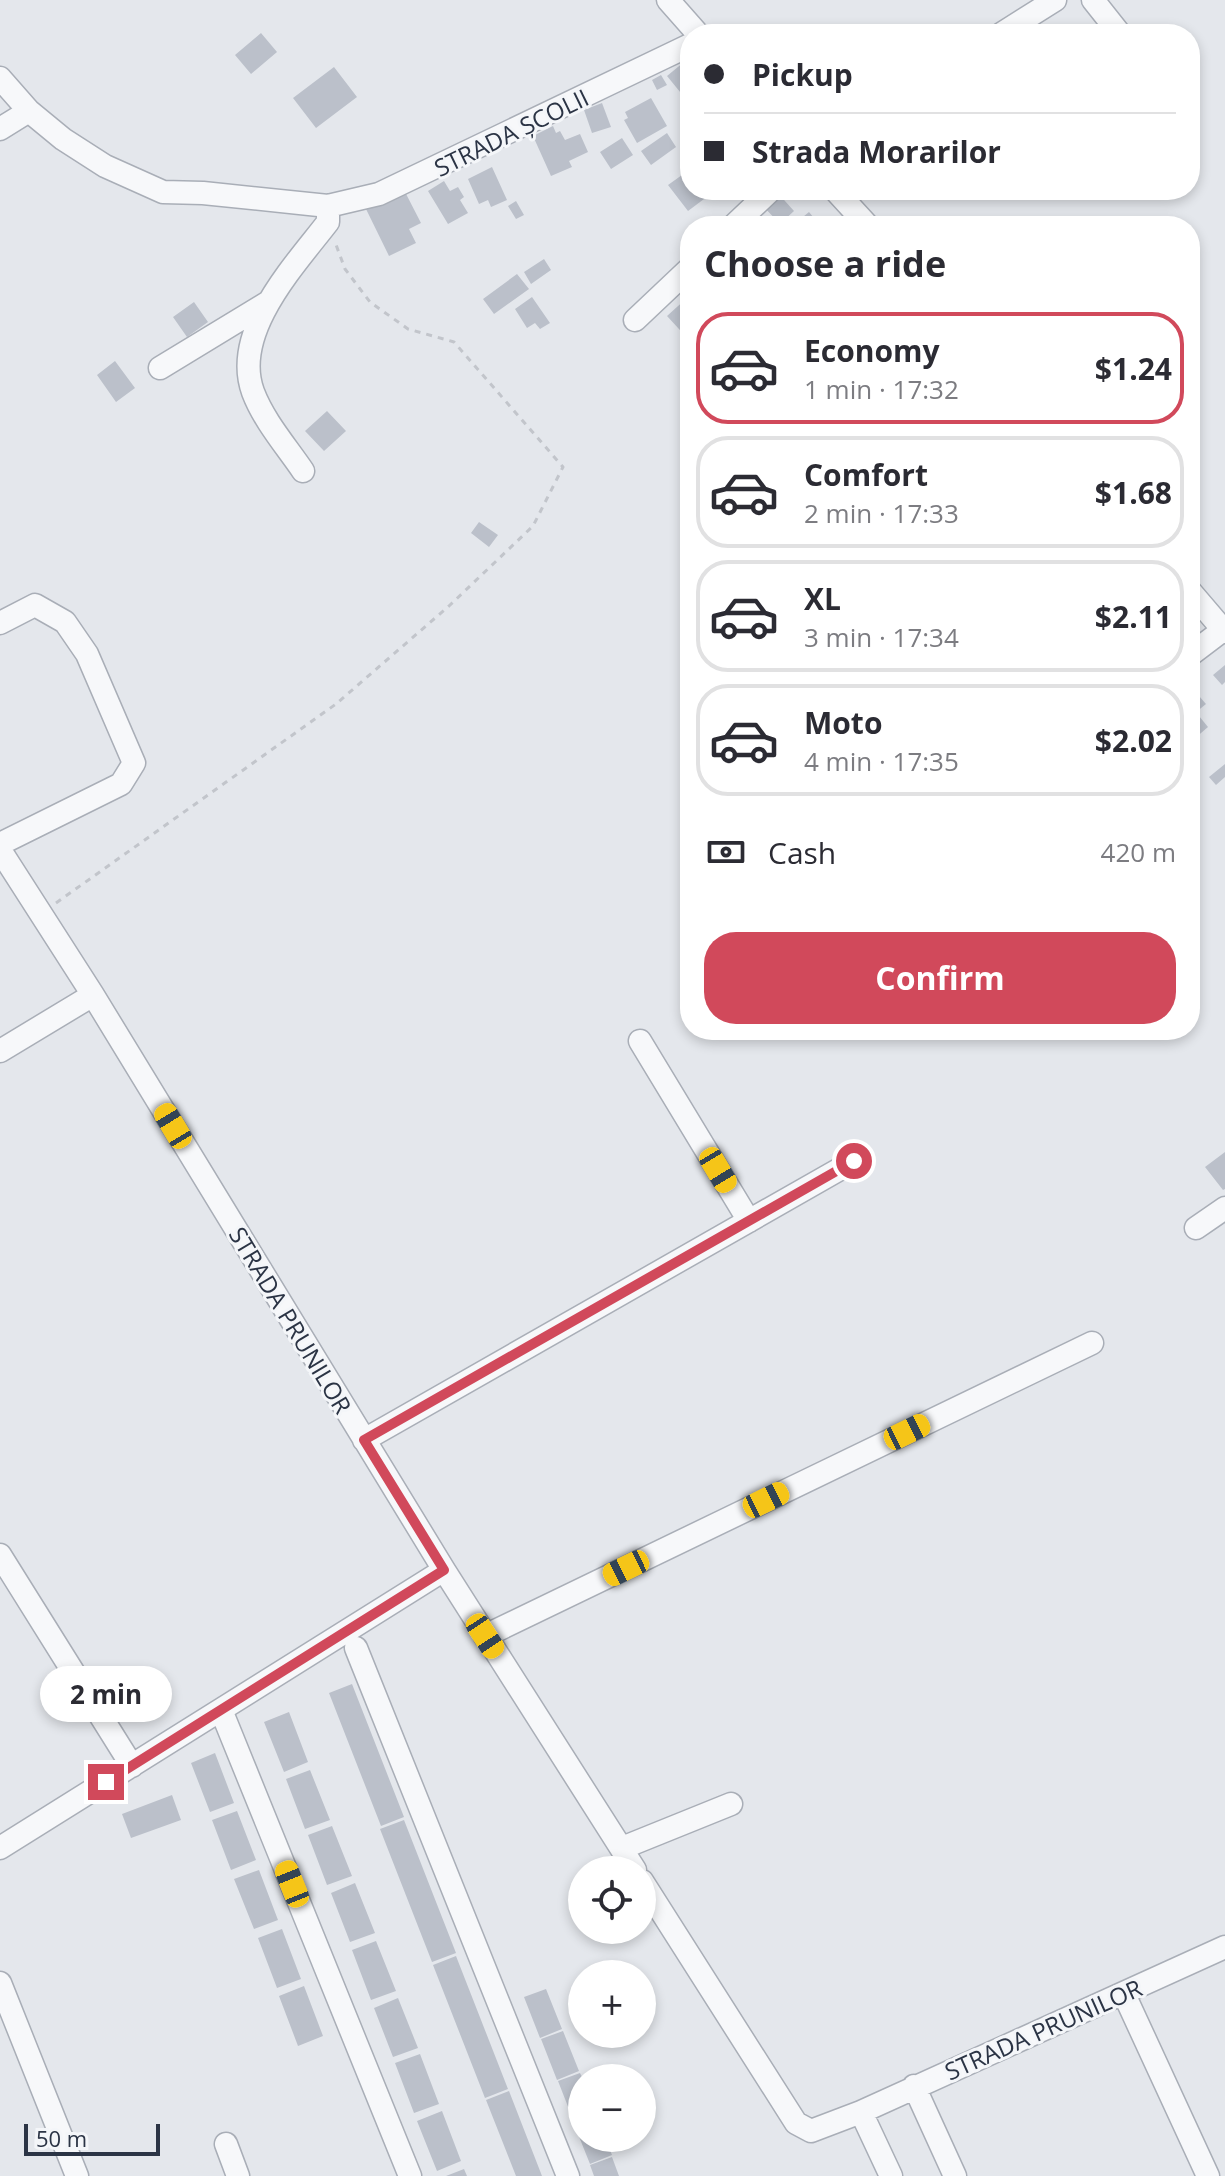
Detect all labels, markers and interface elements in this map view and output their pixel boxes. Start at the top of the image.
text: Pickup [752,54,853,95]
street label: STRADA ȘCOLII [428,80,594,184]
text: Strada Morarilor [752,131,1001,172]
text: Choose a ride [704,239,946,288]
text: Economy [804,330,940,371]
icon: car [708,332,780,404]
text: $1.24 [1095,348,1172,389]
text: 1 min · 17:32 [804,371,959,407]
text: Comfort [804,454,928,495]
icon: car [708,456,780,528]
text: $1.68 [1095,472,1172,513]
text: 2 min · 17:33 [804,495,959,531]
text: XL [804,578,841,619]
icon: car [708,580,780,652]
text: $2.11 [1095,596,1172,637]
text: 3 min · 17:34 [804,619,959,655]
text: Moto [804,702,882,743]
icon: car [708,704,780,776]
text: $2.02 [1095,720,1172,761]
text: 4 min · 17:35 [804,743,959,779]
icon: cash [704,830,748,874]
text: Cash [768,832,836,873]
text: 420 m [1101,834,1176,870]
button: Confirm [704,932,1176,1024]
car [150,1099,196,1153]
car [695,1143,741,1197]
route start [836,1143,872,1179]
street label: STRADA PRUNILOR [222,1220,360,1420]
car [880,1411,934,1453]
car [739,1479,793,1521]
car [599,1547,653,1589]
car [462,1609,508,1663]
callout: 2 min [40,1666,172,1722]
text: 2 min [70,1676,142,1712]
route end [88,1764,124,1800]
map controls [568,1856,656,2152]
button: locate [568,1856,656,1944]
car [272,1857,312,1911]
button: + [568,1960,656,2048]
street label: STRADA PRUNILOR [939,1971,1147,2087]
button: − [568,2064,656,2152]
scale bar [24,2120,160,2156]
text: 50 m [36,2123,87,2153]

